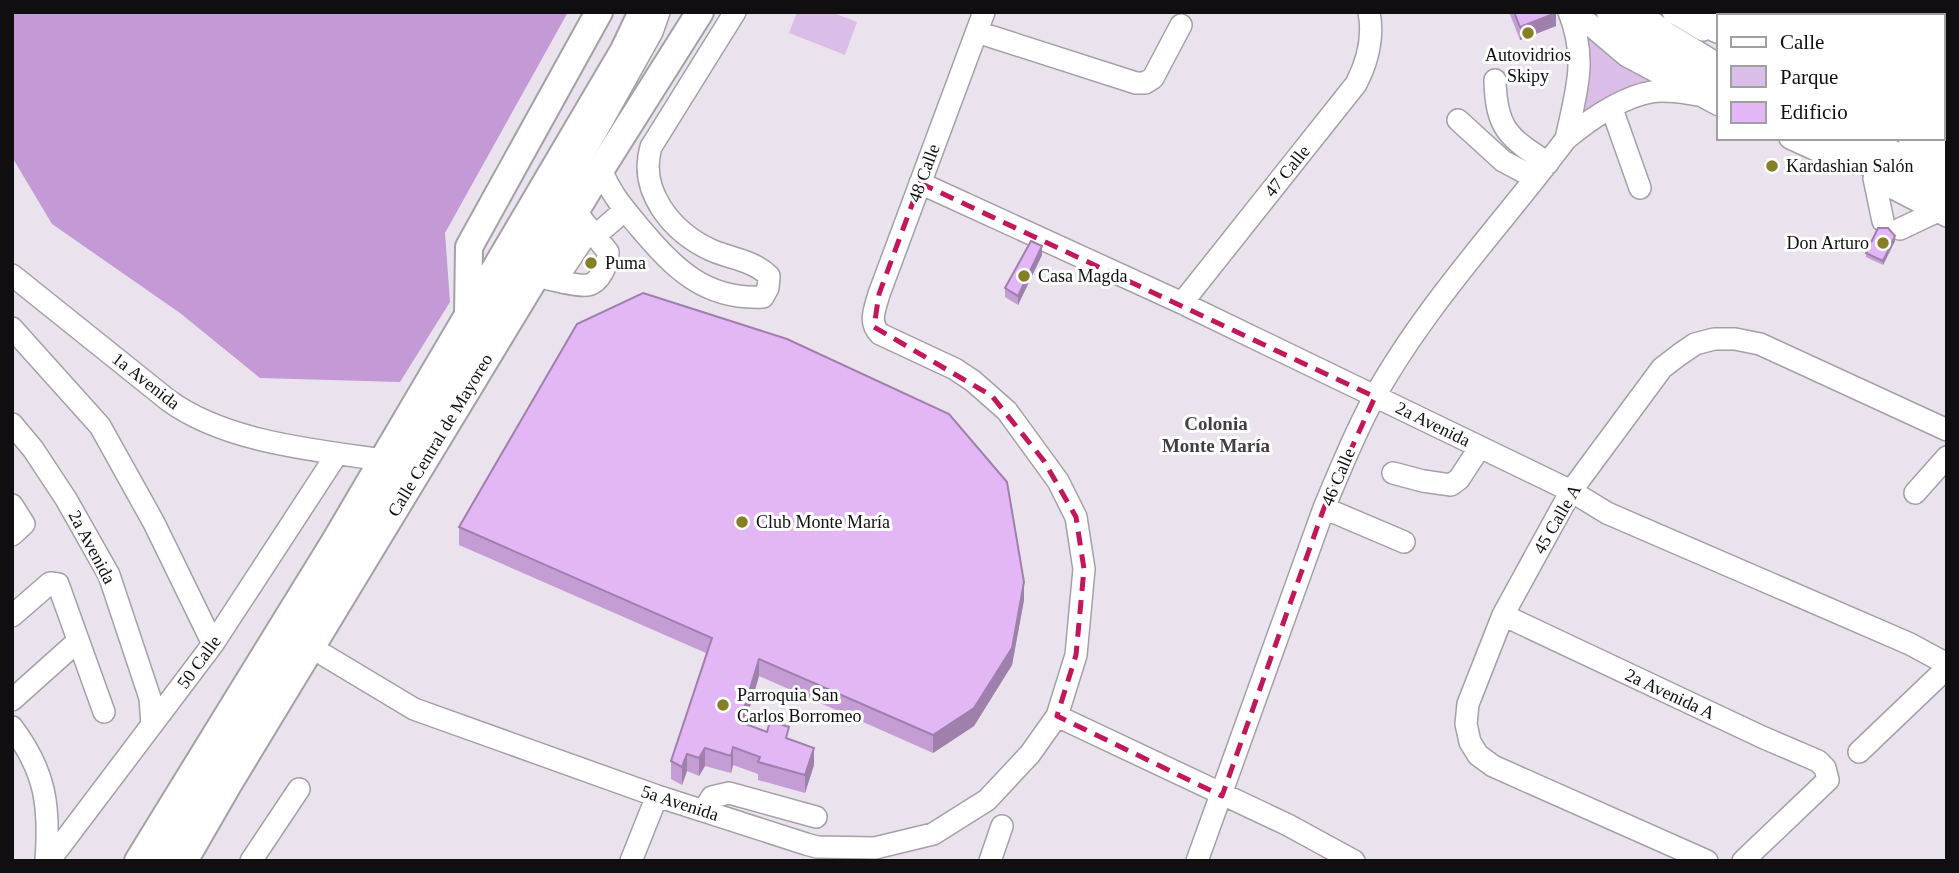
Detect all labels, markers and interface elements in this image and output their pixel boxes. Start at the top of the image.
legend [1717,14,1945,140]
marker: Autovidrios Skipy [1520,25,1536,41]
text: Calle [1780,30,1824,54]
place label: Autovidrios Skipy [1485,45,1571,86]
text: Parque [1780,65,1838,89]
text: Edificio [1780,100,1848,124]
street label: 48 Calle [904,141,944,205]
street label: 47 Calle [1260,141,1314,201]
place label: Kardashian Salón [1786,156,1913,176]
marker: Kardashian Salón [1764,158,1780,174]
place label: Don Arturo [1787,233,1869,253]
marker: Don Arturo [1875,235,1891,251]
place label: Puma [605,253,646,273]
marker: Puma [583,255,599,271]
place label: Casa Magda [1038,266,1127,286]
marker: Casa Magda [1016,268,1032,284]
street label: 1a Avenida [108,348,184,414]
street label: Calle Central de Mayoreo [383,350,497,520]
street label: 2a Avenida [1393,397,1473,451]
district label: Colonia Monte María [1162,413,1271,456]
street label: 46 Calle [1317,445,1359,509]
street label: 45 Calle A [1529,481,1585,557]
street label: 2a Avenida [64,507,120,587]
place label: Club Monte María [756,512,890,532]
marker: Club Monte María [734,514,750,530]
street label: 50 Calle [173,632,225,692]
street label: 2a Avenida A [1622,665,1718,723]
place label: Parroquia San Carlos Borromeo [737,685,861,726]
marker: Parroquia San Carlos Borromeo [715,697,731,713]
street label: 5a Avenida [639,781,721,825]

